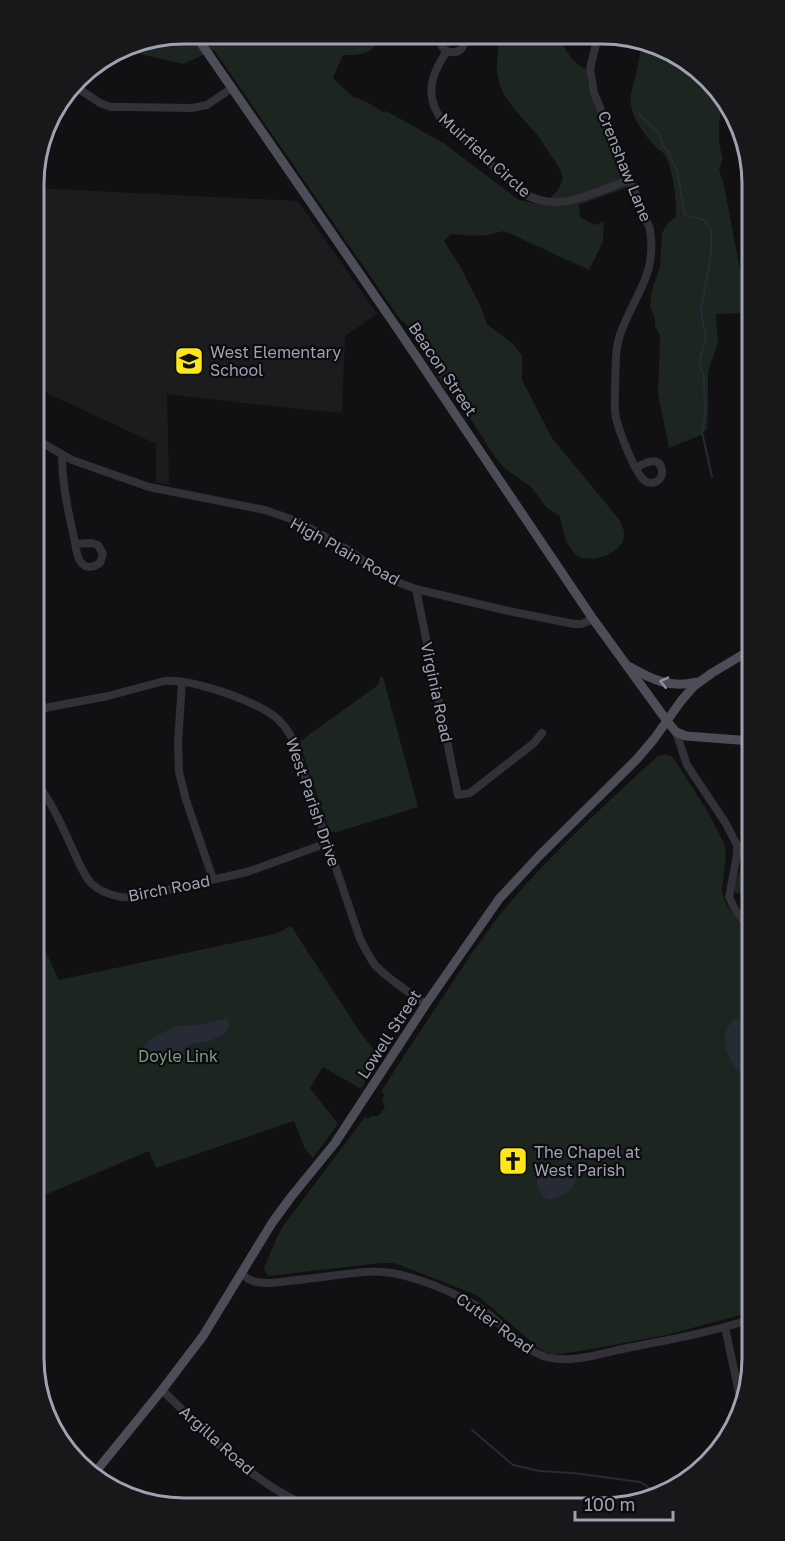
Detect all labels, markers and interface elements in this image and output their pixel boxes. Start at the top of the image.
street label: Crenshaw Lane [594,108,656,224]
street label: Muirfield Circle [435,109,535,201]
street label: Beacon Street [404,318,482,420]
place label: West Elementary School [210,342,341,380]
school or university icon: West Elementary School [173,345,205,377]
street label: High Plain Road [287,513,403,589]
street label: Virginia Road [417,640,457,744]
one-way arrow [659,677,669,690]
street label: West Parish Drive [282,735,344,869]
street label: Birch Road [126,870,212,906]
street label: Lowell Street [353,986,425,1082]
park label: Doyle Link [138,1046,218,1066]
place label: The Chapel at West Parish [534,1142,640,1180]
church icon: The Chapel at West Parish [497,1145,529,1177]
street label: Cutler Road [452,1288,538,1358]
street label: Argilla Road [176,1401,258,1479]
scale bar [575,1484,672,1522]
text: 100 m [584,1493,635,1515]

